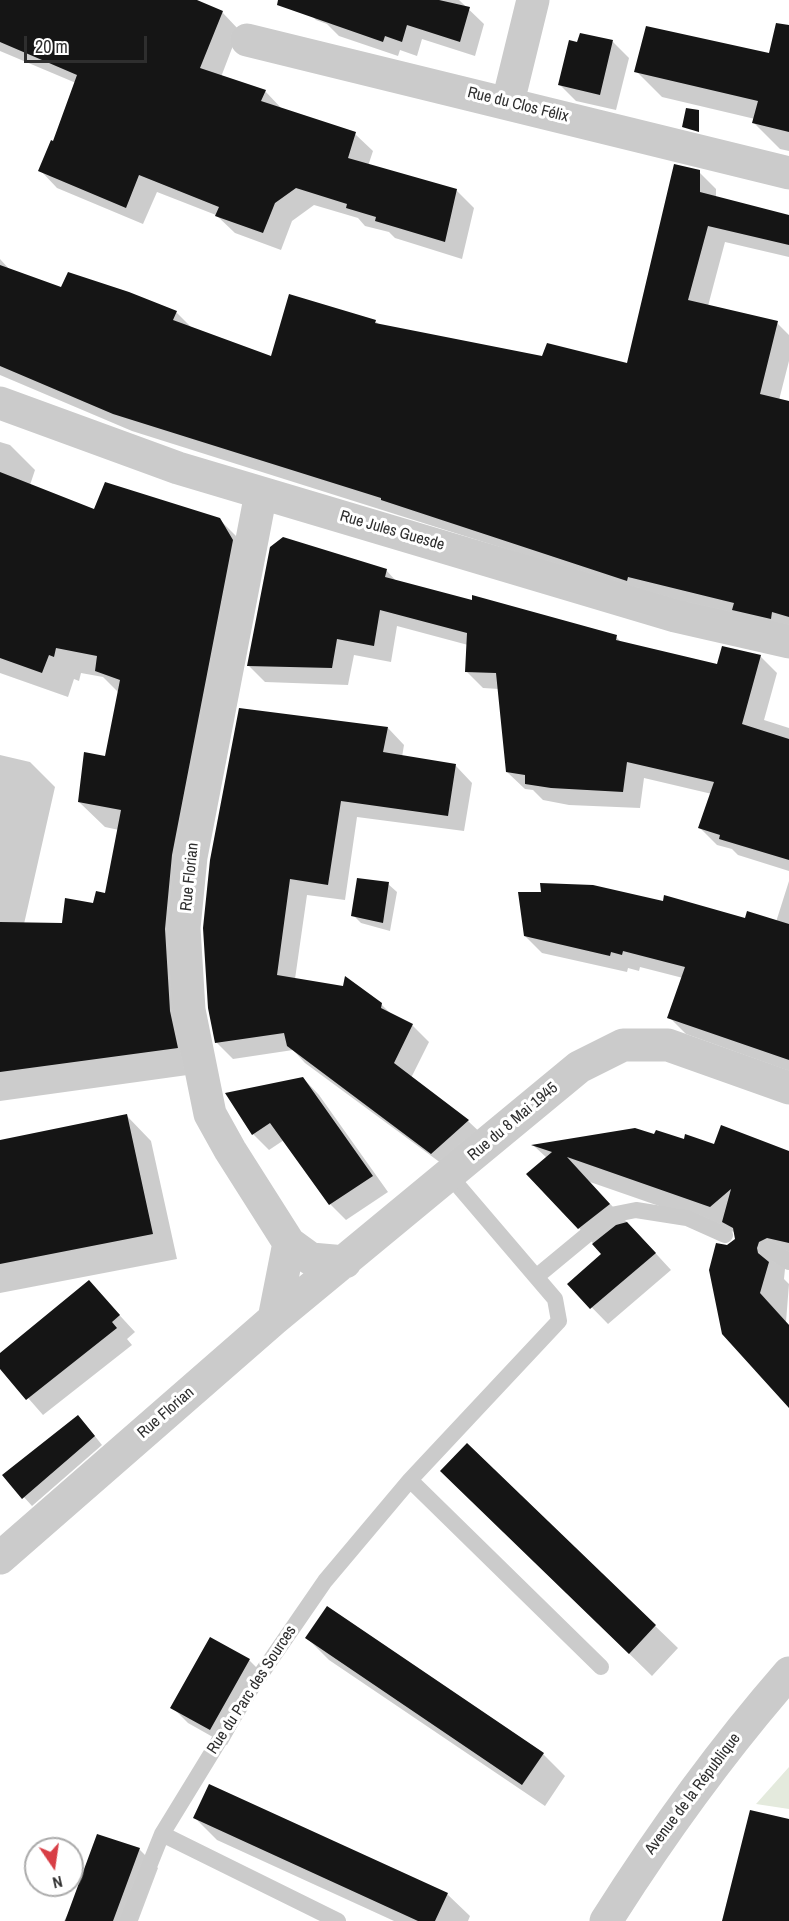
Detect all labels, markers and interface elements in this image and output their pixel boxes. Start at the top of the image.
scale bar [27,24,150,62]
text: 20 m [35,34,68,59]
street label: Rue du Clos Félix [465,83,571,127]
street label: Rue Jules Guesde [337,507,447,555]
street label: Rue Florian [177,842,203,912]
street label: Rue du 8 Mai 1945 [464,1079,562,1165]
street label: Rue Florian [134,1383,198,1443]
street label: Rue du Parc des Sources [203,1622,301,1758]
street label: Avenue de la République [641,1729,745,1859]
north arrow [24,1837,84,1897]
text: N [51,1871,65,1894]

